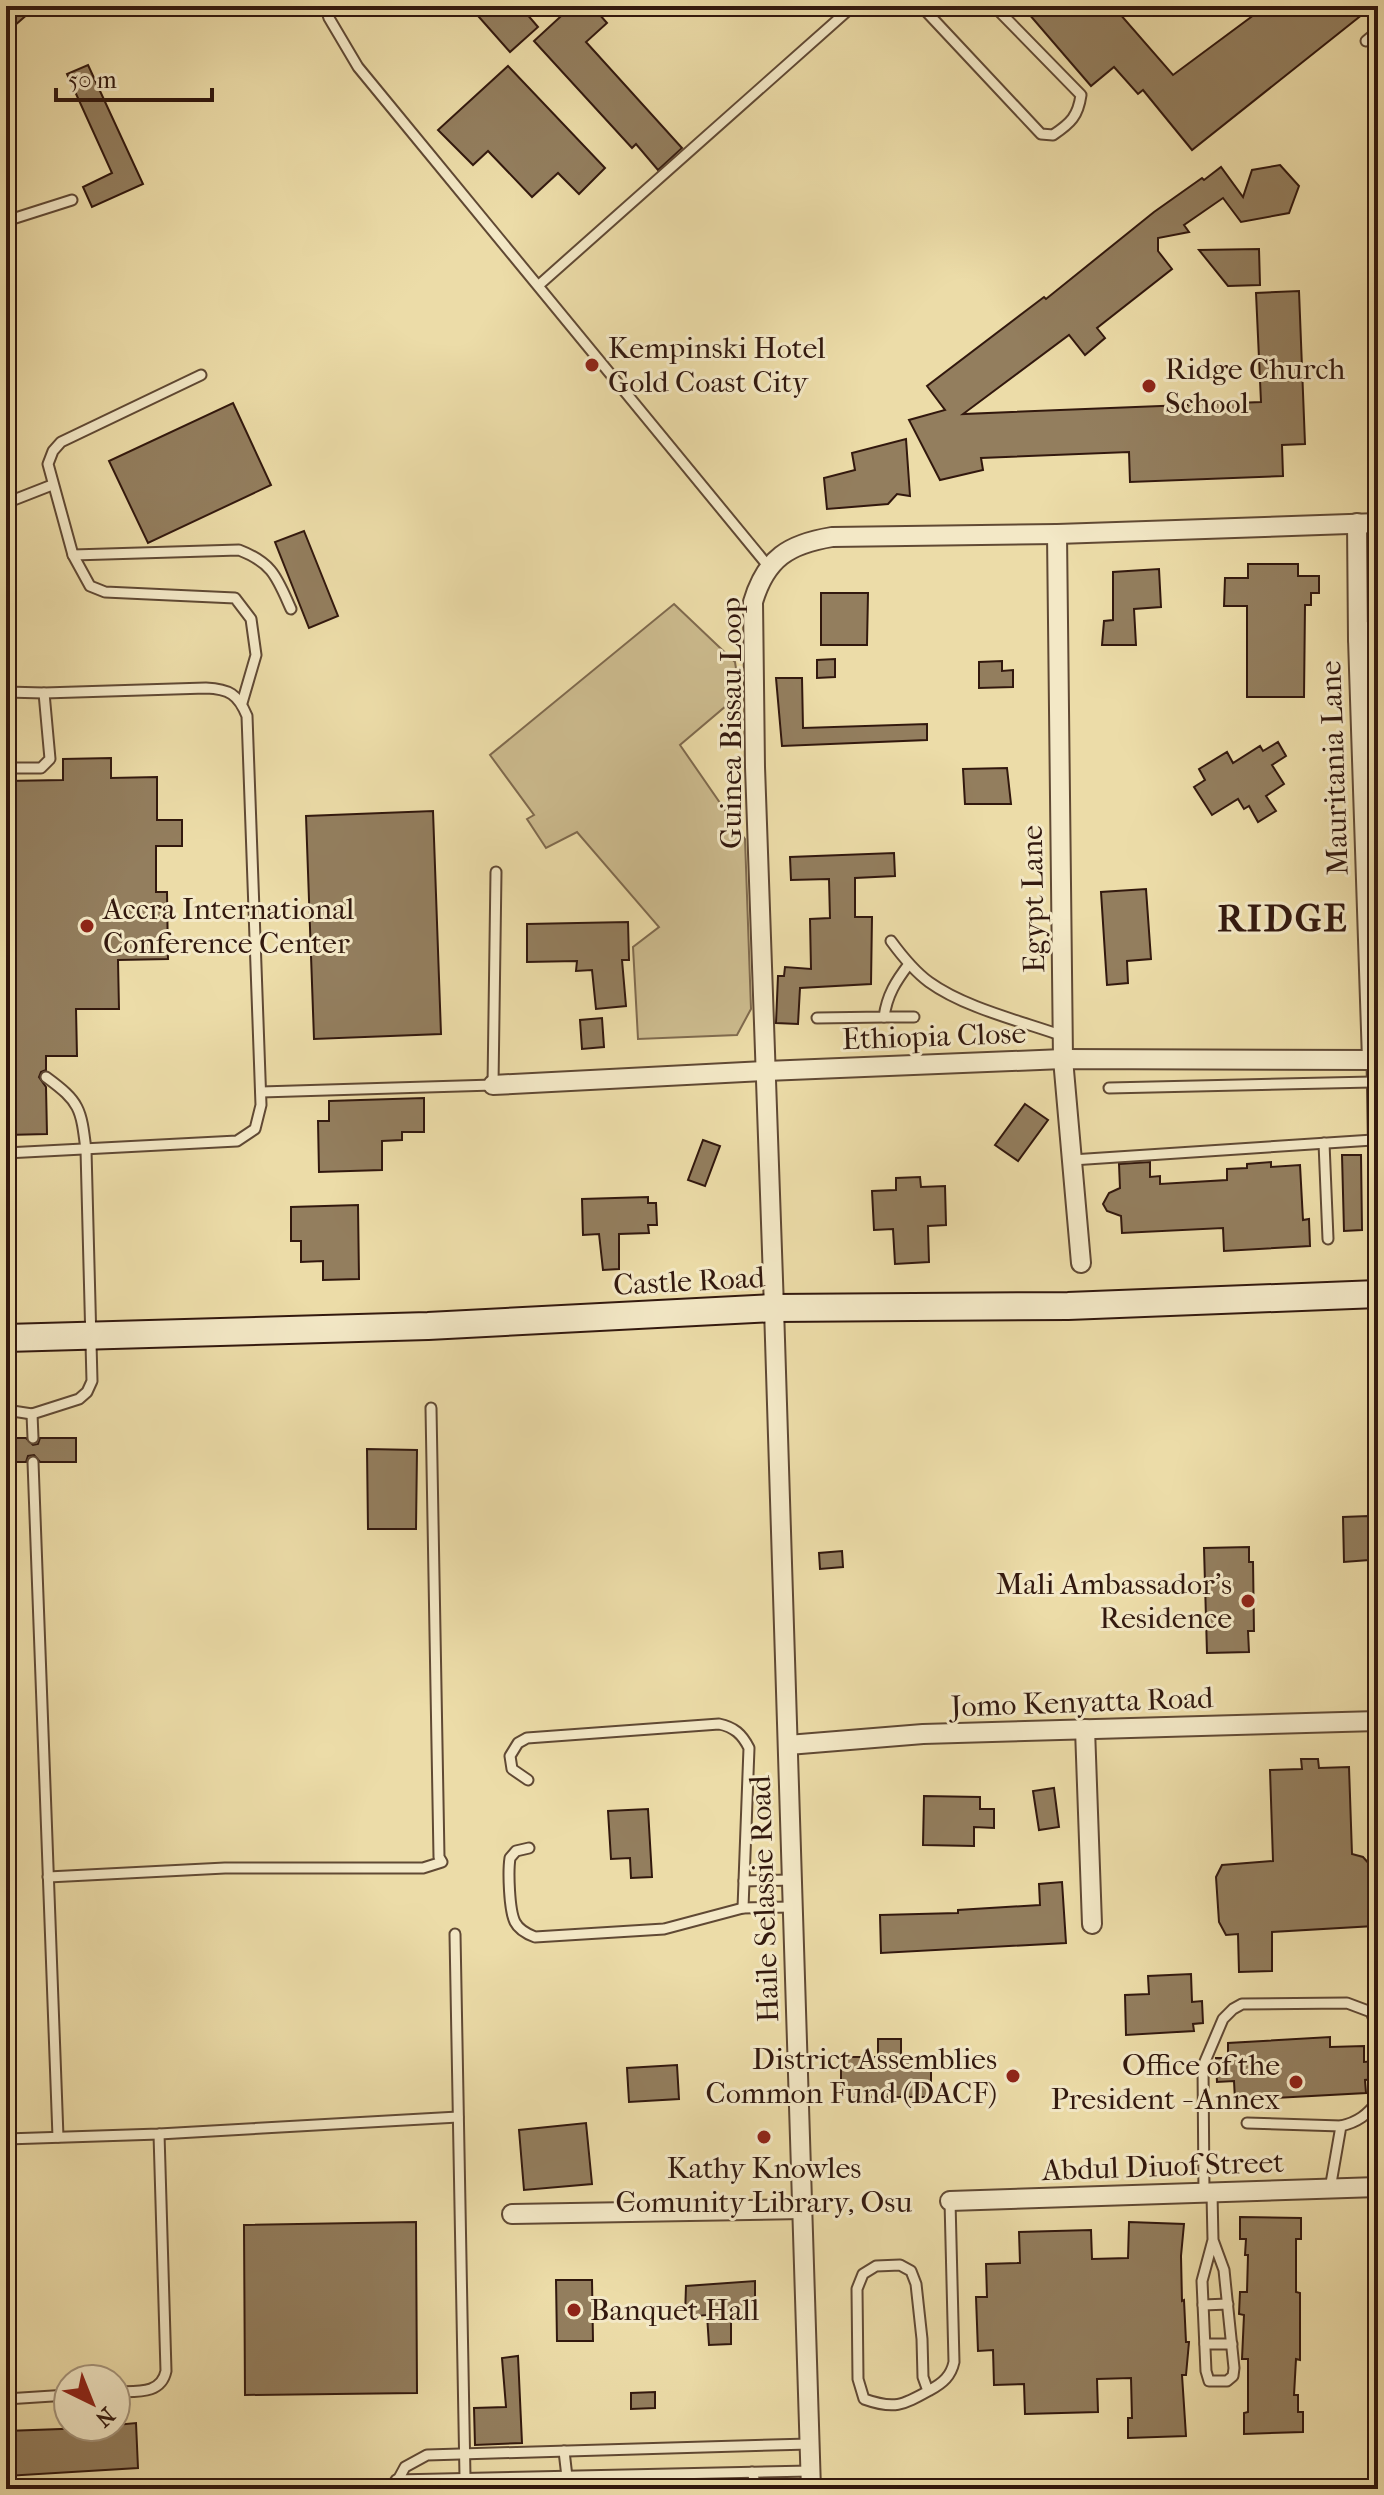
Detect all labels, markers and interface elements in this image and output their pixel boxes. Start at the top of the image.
scale bar [56,52,212,102]
text: 50 m [68,66,117,94]
place label: Kempinski Hotel Gold Coast City [608,331,826,400]
place label: Ridge Church School [1165,352,1345,421]
marker: Kempinski Hotel Gold Coast City [583,356,601,374]
marker: Ridge Church School [1140,377,1158,395]
street label: Guinea Bissau Loop [714,597,749,849]
street label: Mauritania Lane [1313,660,1356,876]
street label: Egypt Lane [1015,825,1052,973]
place label: Accra International Conference Center [102,892,354,961]
district label: RIDGE [1217,896,1349,941]
marker: Accra International Conference Center [78,917,96,935]
street label: Ethiopia Close [841,1016,1027,1057]
street label: Castle Road [612,1260,766,1303]
place label: Mali Ambassador's Residence [996,1567,1232,1636]
marker: Mali Ambassador's Residence [1239,1592,1257,1610]
street label: Jomo Kenyatta Road [948,1680,1215,1725]
street label: Haile Selassie Road [743,1774,786,2023]
place label: District Assemblies Common Fund (DACF) [706,2042,997,2111]
place label: Office of the President - Annex [1051,2048,1280,2117]
marker: District Assemblies Common Fund (DACF) [1004,2067,1022,2085]
marker: Office of the President - Annex [1287,2073,1305,2091]
marker: Kathy Knowles Comunity Library, Osu [755,2128,773,2146]
street label: Abdul Diuof Street [1041,2145,1285,2188]
place label: Kathy Knowles Comunity Library, Osu [616,2151,912,2220]
place label: Banquet Hall [590,2293,759,2328]
marker: Banquet Hall [565,2301,583,2319]
north arrow [52,2363,132,2443]
text: N [90,2402,120,2432]

